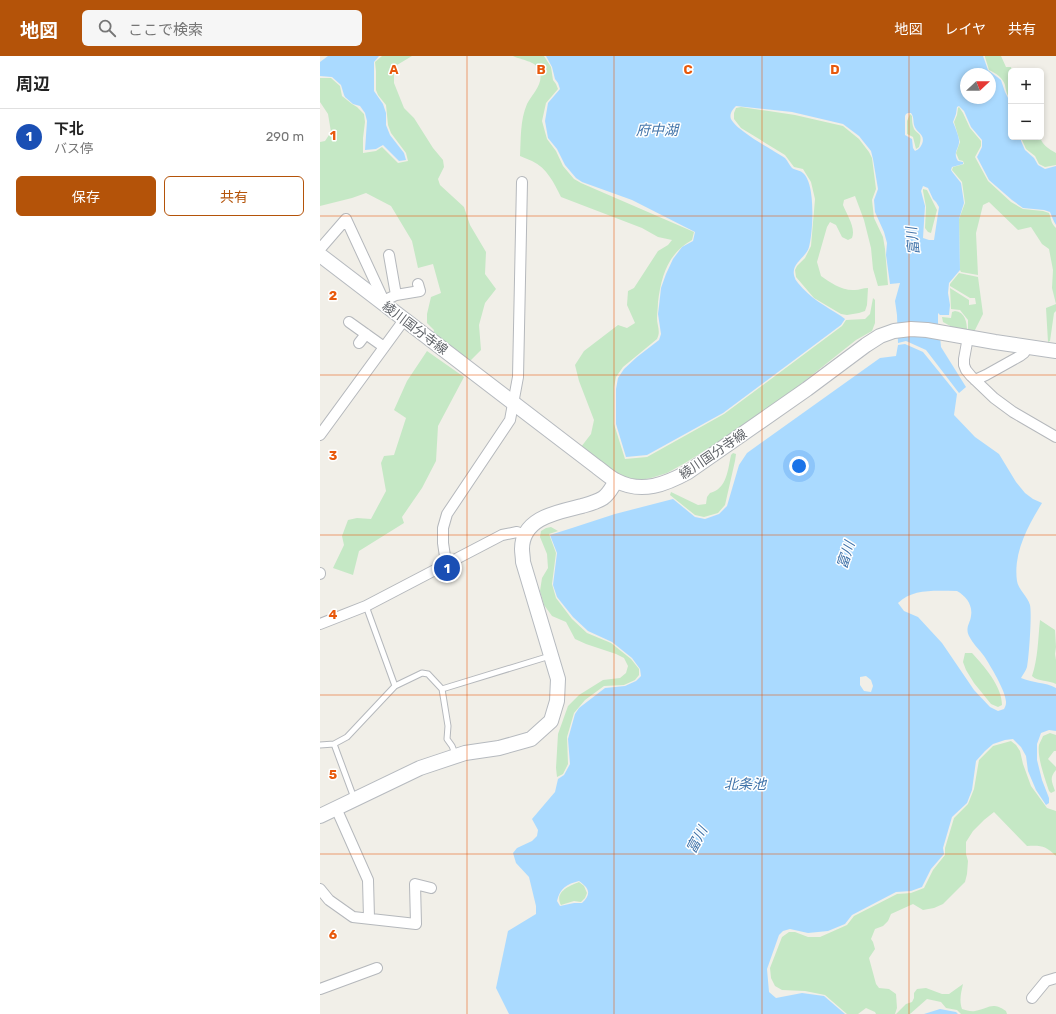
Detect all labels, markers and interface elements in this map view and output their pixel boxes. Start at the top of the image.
search box [82,10,362,46]
icon: search [96,17,118,39]
text: 地図 [20,19,58,42]
text: ここで検索 [128,21,203,39]
text: 地図 [894,21,922,38]
text: レイヤ [944,21,986,38]
text: 共有 [1008,21,1036,38]
text: A [389,62,399,77]
text: B [536,62,546,77]
text: C [683,62,693,77]
text: D [830,62,840,77]
north arrow [960,68,996,104]
map controls [1008,68,1044,140]
button: + [1008,68,1044,104]
text: 周辺 [16,74,50,94]
button: − [1008,104,1044,140]
text: 下北 [54,120,84,138]
water label: 府中湖 [636,122,680,139]
text: 1 [330,128,336,143]
text: 1 [26,129,32,144]
text: 290 m [266,129,304,144]
text: バス停 [54,141,93,156]
button: 保存 [16,176,156,216]
button: 共有 [164,176,304,216]
water label: 富川 [903,224,923,256]
text: 2 [329,288,337,303]
street label: 綾川国分寺線 [379,299,451,357]
street label: 綾川国分寺線 [676,426,750,482]
text: 3 [329,448,338,463]
your location [789,456,809,476]
water label: 富川 [834,537,859,571]
pin: 1 [434,553,460,583]
text: 4 [329,607,338,622]
text: 5 [329,767,337,782]
water label: 北条池 [724,776,768,793]
water label: 富川 [683,822,712,856]
text: 6 [329,927,338,942]

